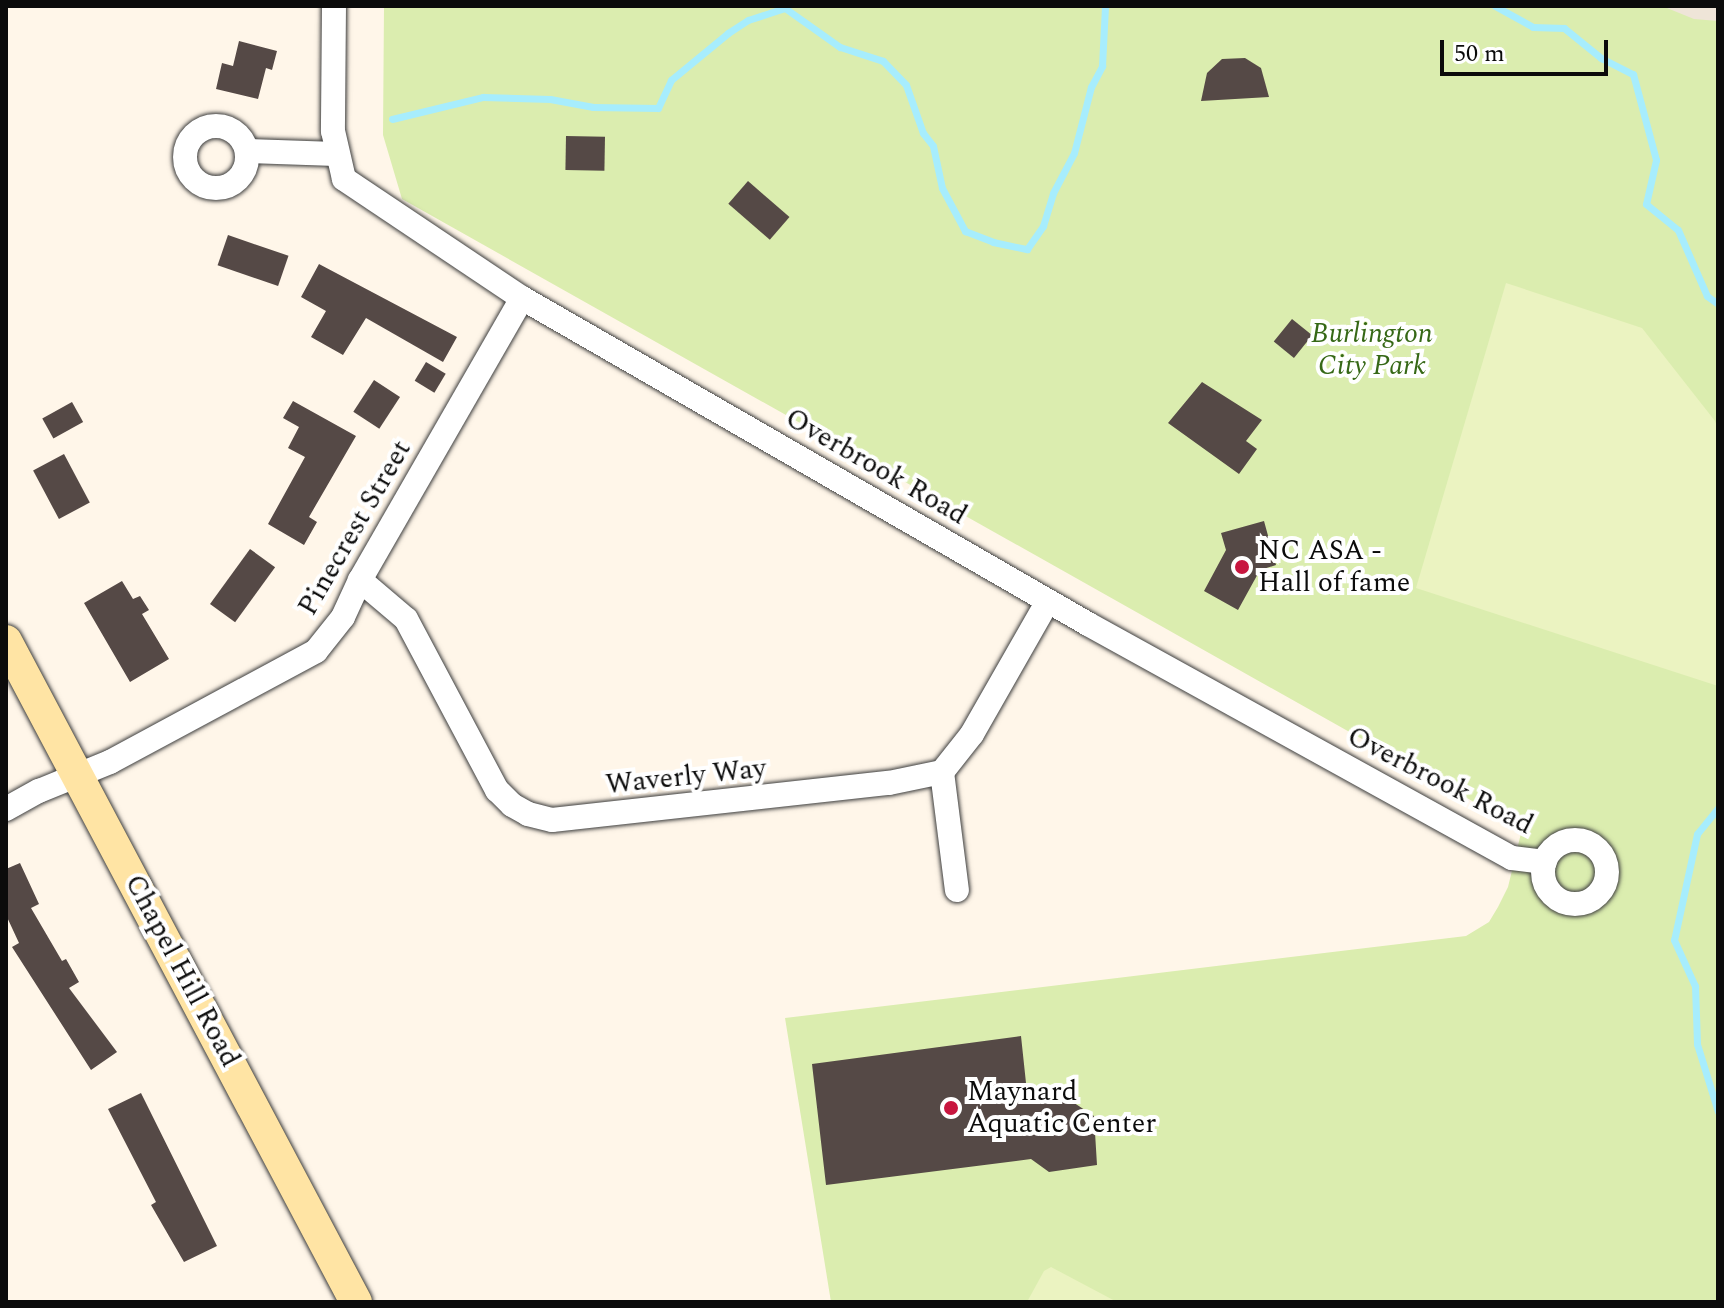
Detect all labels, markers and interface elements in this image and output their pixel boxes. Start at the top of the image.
scale bar [1444,24,1612,74]
text: 50 m [1454,36,1505,72]
park label: Burlington City Park [1311,317,1433,383]
street label: Overbrook Road [779,401,973,533]
street label: Pinecrest Street [291,434,419,622]
place label: NC ASA - Hall of fame [1258,534,1410,600]
marker: NC ASA - Hall of fame [1233,558,1251,576]
street label: Overbrook Road [1341,720,1539,842]
street label: Waverly Way [604,752,768,802]
street label: Chapel Hill Road [117,869,247,1073]
place label: Maynard Aquatic Center [967,1075,1156,1141]
marker: Maynard Aquatic Center [942,1099,960,1117]

